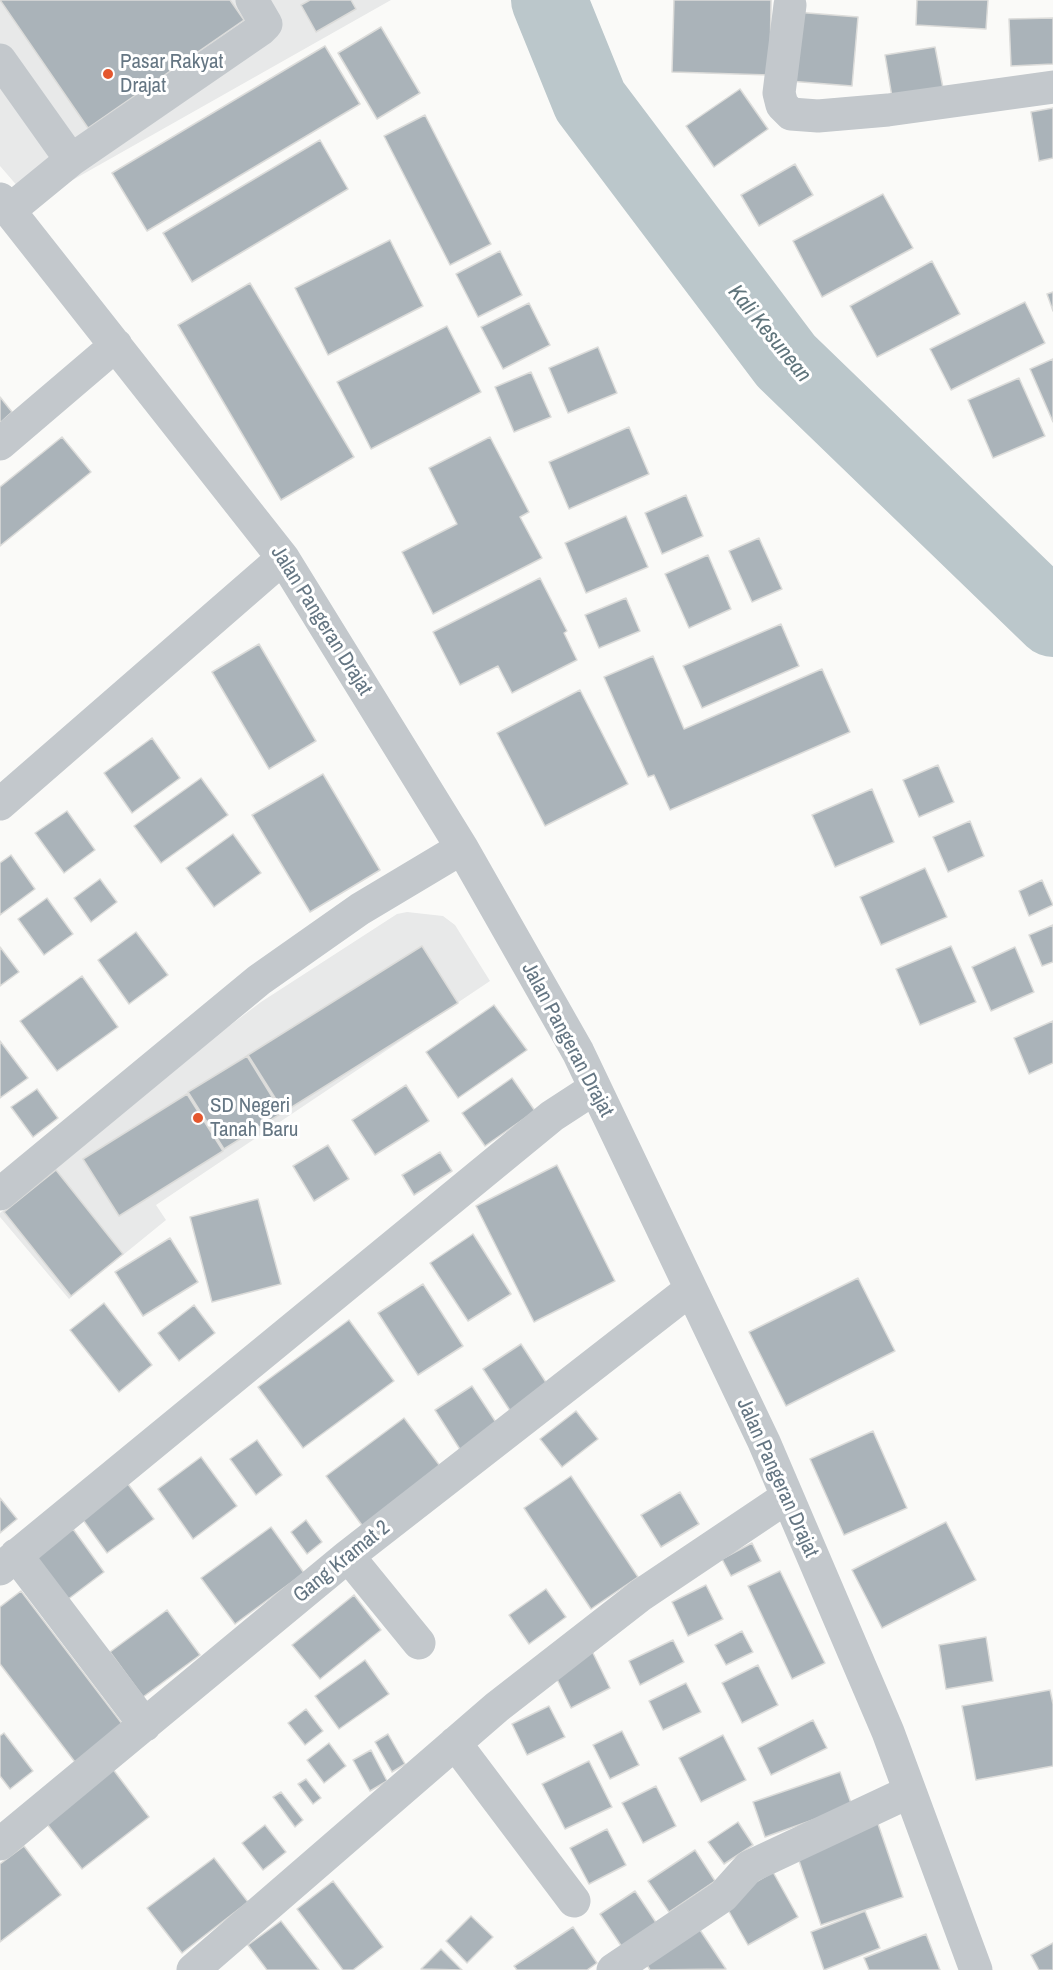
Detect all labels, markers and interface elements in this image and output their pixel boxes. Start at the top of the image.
place label: Pasar Rakyat Drajat [120,49,223,99]
marker: Pasar Rakyat Drajat [101,67,115,81]
water label: Kali Kesunean [722,280,816,388]
street label: Jalan Pangeran Drajat [265,542,377,700]
street label: Jalan Pangeran Drajat [516,958,618,1122]
place label: SD Negeri Tanah Baru [210,1093,298,1143]
marker: SD Negeri Tanah Baru [191,1111,205,1125]
street label: Jalan Pangeran Drajat [731,1395,823,1561]
street label: Gang Kramat 2 [289,1515,395,1609]

